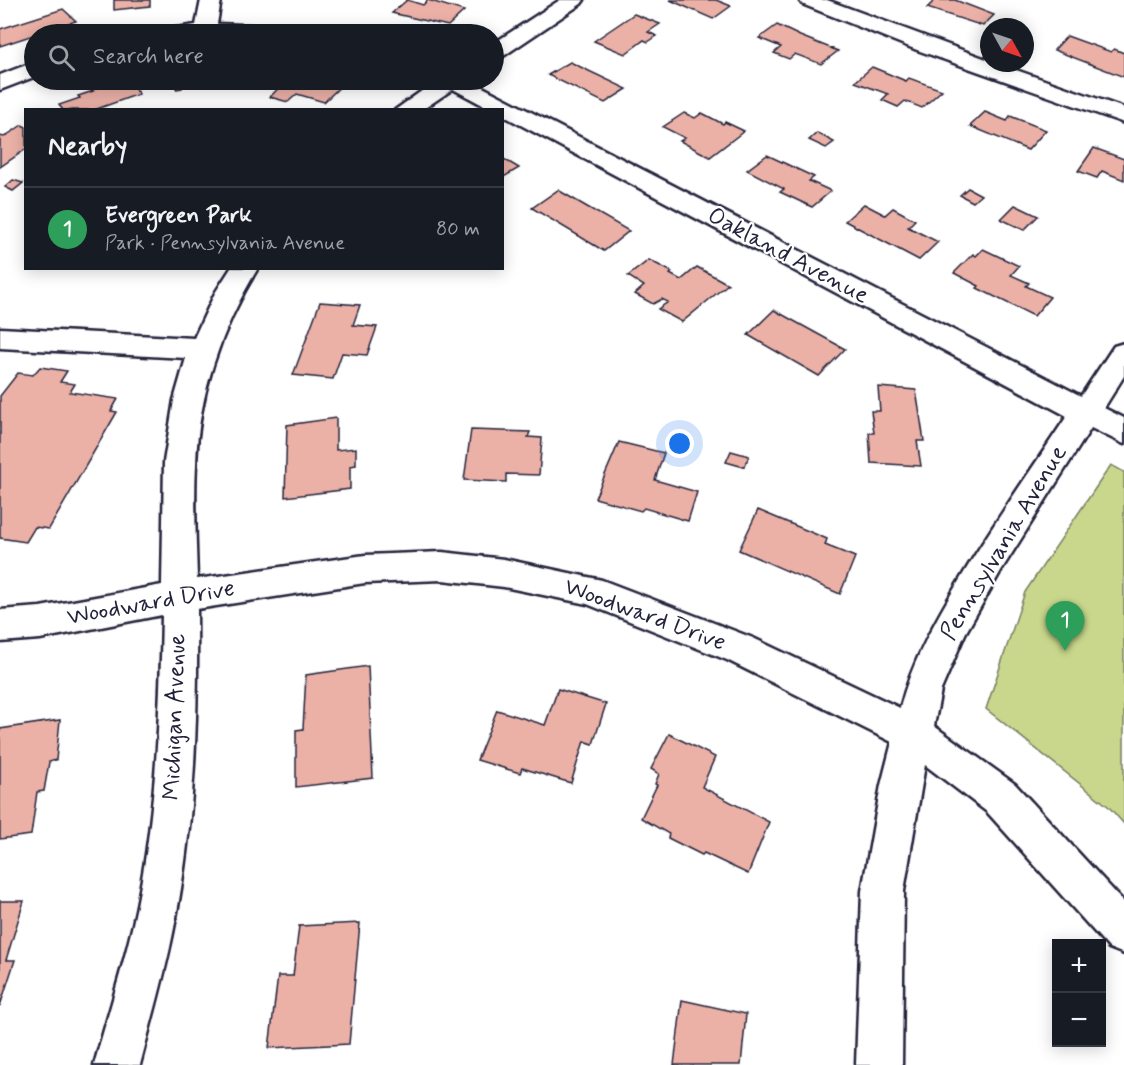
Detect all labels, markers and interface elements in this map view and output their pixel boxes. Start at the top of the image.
north arrow [980,18,1034,72]
search box [24,24,504,90]
icon: search [45,41,78,74]
text: Search here [93,43,204,71]
text: Nearby [48,130,127,164]
street label: Oakland Avenue [702,200,874,312]
text: Evergreen Park [105,202,252,230]
text: 1 [63,216,72,243]
text: 80 m [436,216,480,243]
text: Park · Pennsylvania Avenue [105,230,345,257]
your location [665,429,694,458]
street label: Pennsylvania Avenue [934,440,1075,646]
street label: Woodward Drive [560,571,730,659]
street label: Woodward Drive [65,573,237,633]
pin: 1 [1046,602,1084,651]
street label: Michigan Avenue [157,633,193,801]
map controls [1052,939,1106,1047]
button: + [1052,939,1106,993]
button: − [1052,993,1106,1047]

